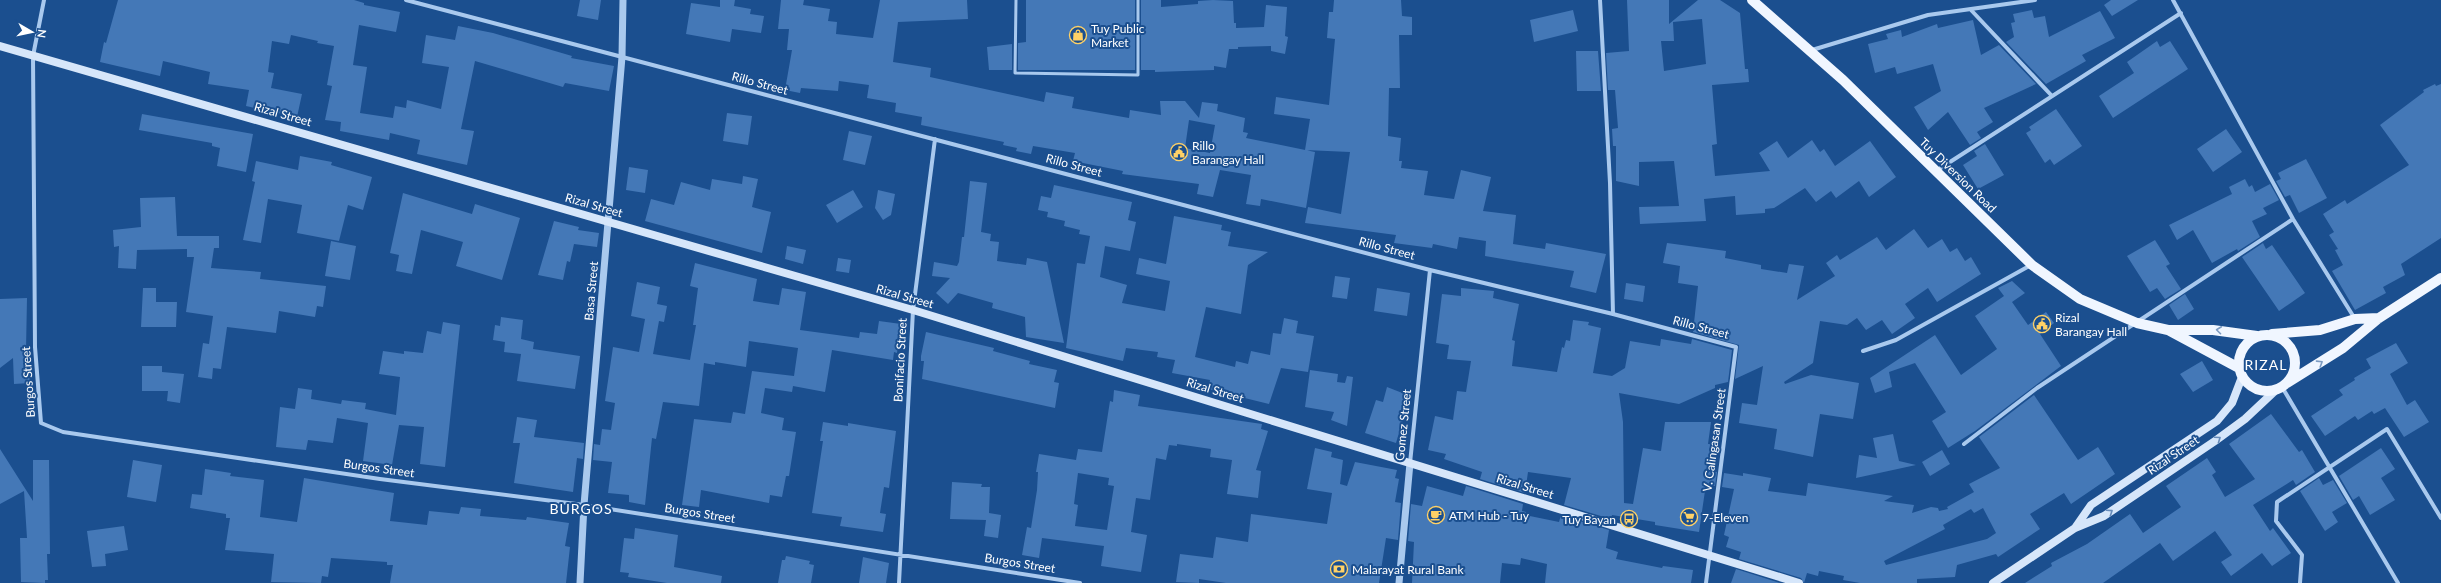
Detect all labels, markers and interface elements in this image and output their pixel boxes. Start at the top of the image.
north arrow [12,12,52,52]
place label: Tuy Public Market [1091,21,1145,50]
shop icon: Tuy Public Market [1068,25,1088,45]
text: N [35,28,49,39]
street label: Rillo Street [730,68,790,98]
street label: Rizal Street [252,99,314,130]
street label: Tuy Diversion Road [1916,134,2000,216]
place label: Rillo Barangay Hall [1192,138,1264,167]
public building icon: Rillo Barangay Hall [1169,142,1189,162]
street label: Rillo Street [1044,150,1104,180]
street label: Rizal Street [563,190,625,221]
street label: Rillo Street [1357,233,1417,263]
street label: Basa Street [581,260,601,321]
street label: Rizal Street [874,281,936,312]
place label: Rizal Barangay Hall [2055,310,2127,339]
street label: Rillo Street [1671,312,1731,342]
public building icon: Rizal Barangay Hall [2032,314,2052,334]
street label: Bonifacio Street [890,317,910,402]
one-way arrow [2216,326,2222,335]
street label: Burgos Street [18,345,38,418]
district label: RIZAL [2245,356,2287,373]
one-way arrow [2316,360,2323,367]
street label: Rizal Street [1184,374,1246,406]
street label: V. Calingasan Street [1699,387,1729,493]
street label: Gomez Street [1392,388,1414,461]
street label: Rizal Street [2144,432,2202,478]
one-way arrow [2213,437,2220,444]
street label: Burgos Street [343,456,416,480]
street label: Rizal Street [1494,470,1556,502]
district label: BURGOS [549,500,613,517]
street label: Burgos Street [664,500,737,526]
cafe icon: ATM Hub - Tuy [1426,505,1446,525]
supermarket icon: 7-Eleven [1679,507,1699,527]
place label: ATM Hub - Tuy [1449,508,1530,523]
bus stop icon: Tuy Bayan [1619,509,1639,529]
one-way arrow [2106,509,2113,517]
place label: 7-Eleven [1702,510,1748,525]
place label: Tuy Bayan [1562,512,1616,527]
street label: Burgos Street [984,550,1057,576]
bank icon: Malarayat Rural Bank [1329,559,1349,579]
place label: Malarayat Rural Bank [1352,562,1465,577]

